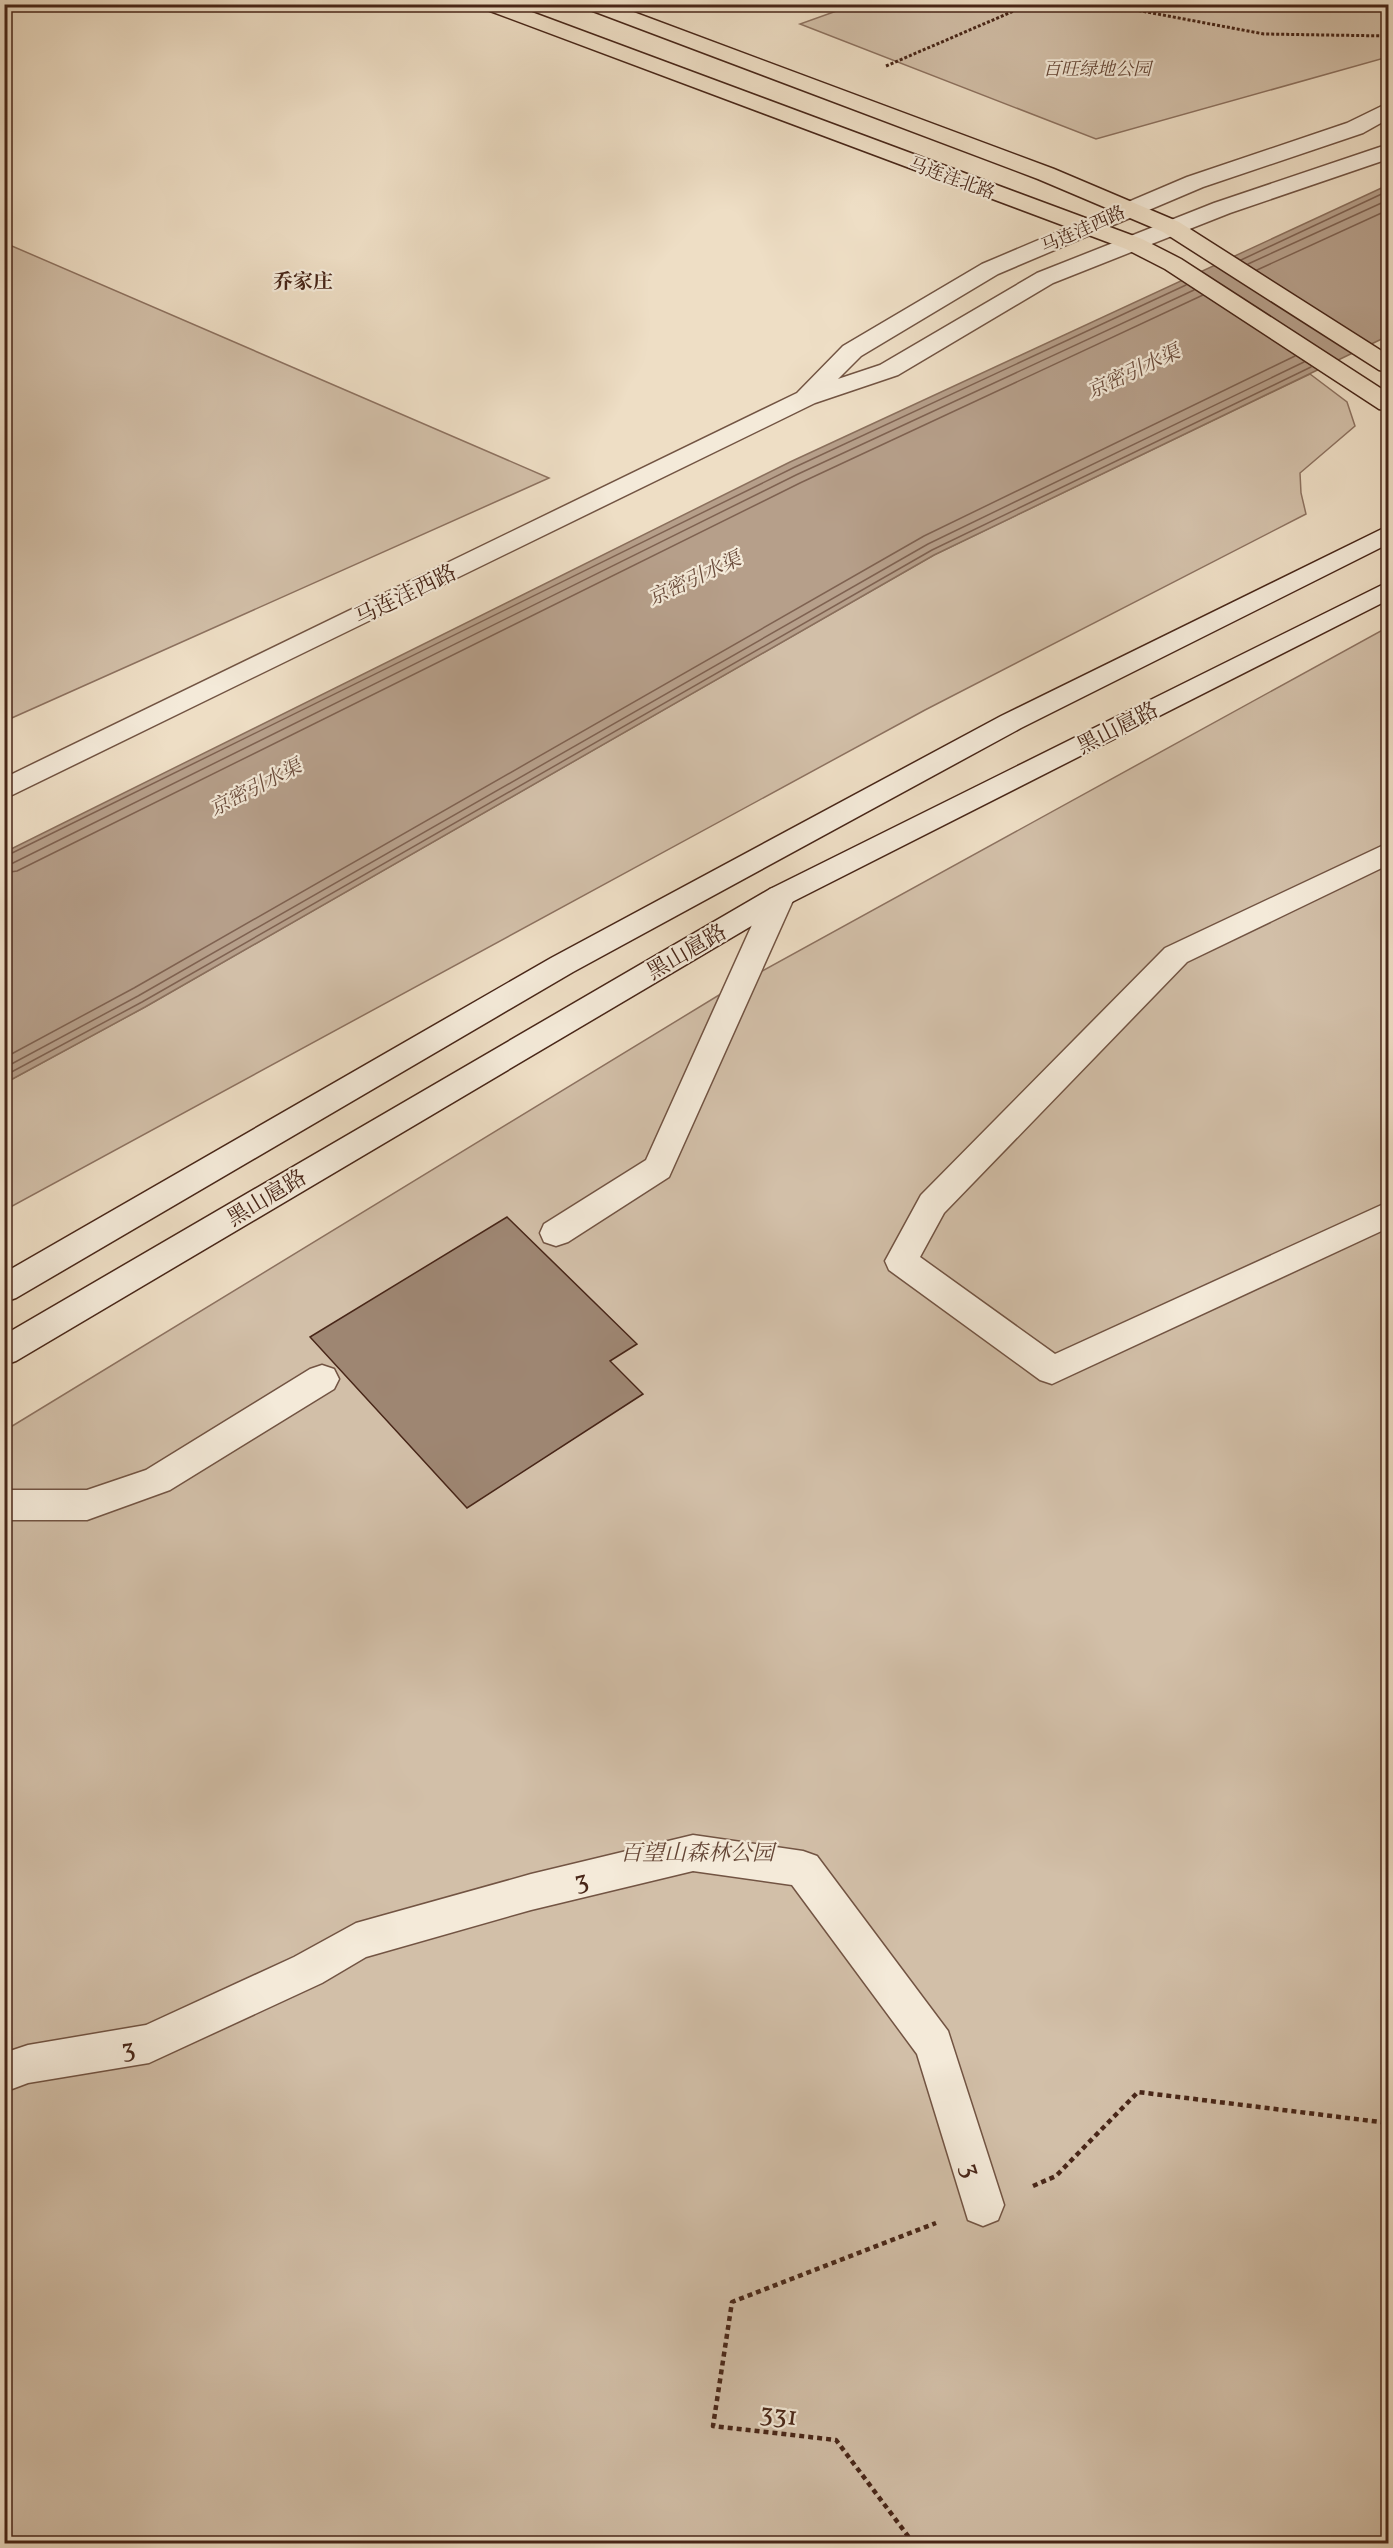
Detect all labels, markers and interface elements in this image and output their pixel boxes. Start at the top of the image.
park label: 百旺绿地公园 [1043,58,1154,83]
street label: 马连洼北路 [905,152,998,207]
street label: 马连洼西路 [1037,201,1130,260]
district label: 乔家庄 [273,269,333,297]
water label: 京密引水渠 [1083,338,1188,407]
water label: 京密引水渠 [644,545,749,614]
street label: 马连洼西路 [350,558,462,634]
street label: 黑山扈路 [1072,695,1164,763]
water label: 京密引水渠 [205,752,309,824]
street label: 黑山扈路 [641,918,733,989]
street label: 黑山扈路 [222,1163,313,1235]
park label: 百望山森林公园 [620,1839,777,1870]
street label: 3 [570,1862,592,1902]
street label: 3 [118,2030,138,2070]
street label: 3 [950,2158,990,2183]
street label: 331 [758,2395,800,2437]

